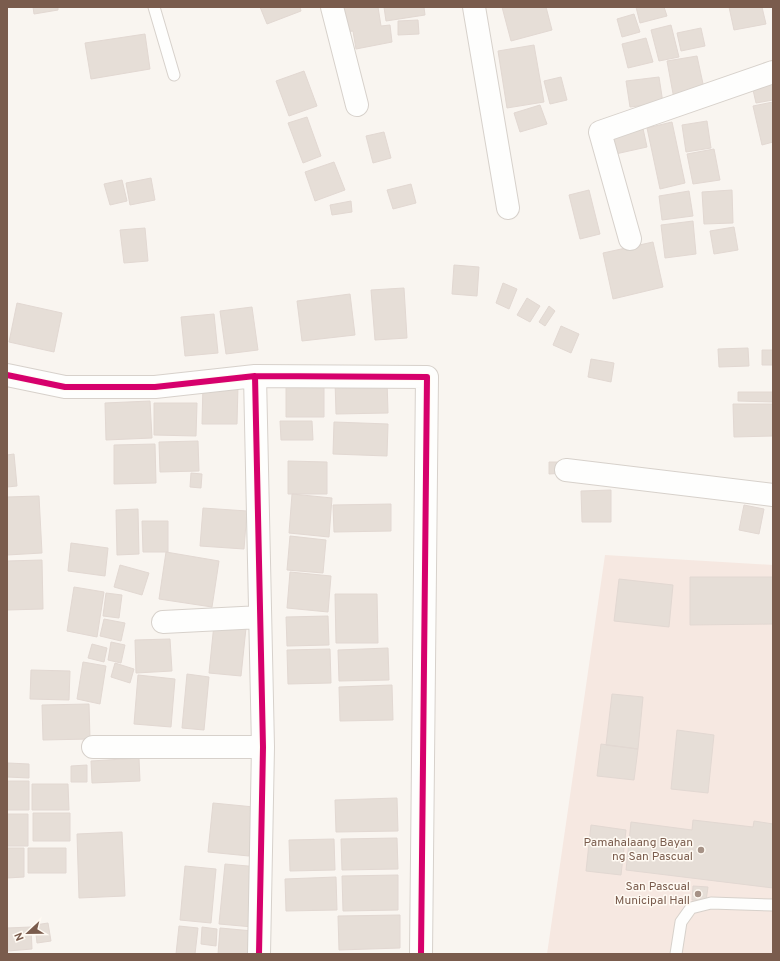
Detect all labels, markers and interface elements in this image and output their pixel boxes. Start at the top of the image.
place label: Pamahalaang Bayan ng San Pascual [583,835,693,865]
marker: Pamahalaang Bayan ng San Pascual [696,845,706,855]
place label: San Pascual Municipal Hall [615,879,690,909]
marker: San Pascual Municipal Hall [693,889,703,899]
north arrow [8,913,48,953]
text: N [12,930,28,943]

